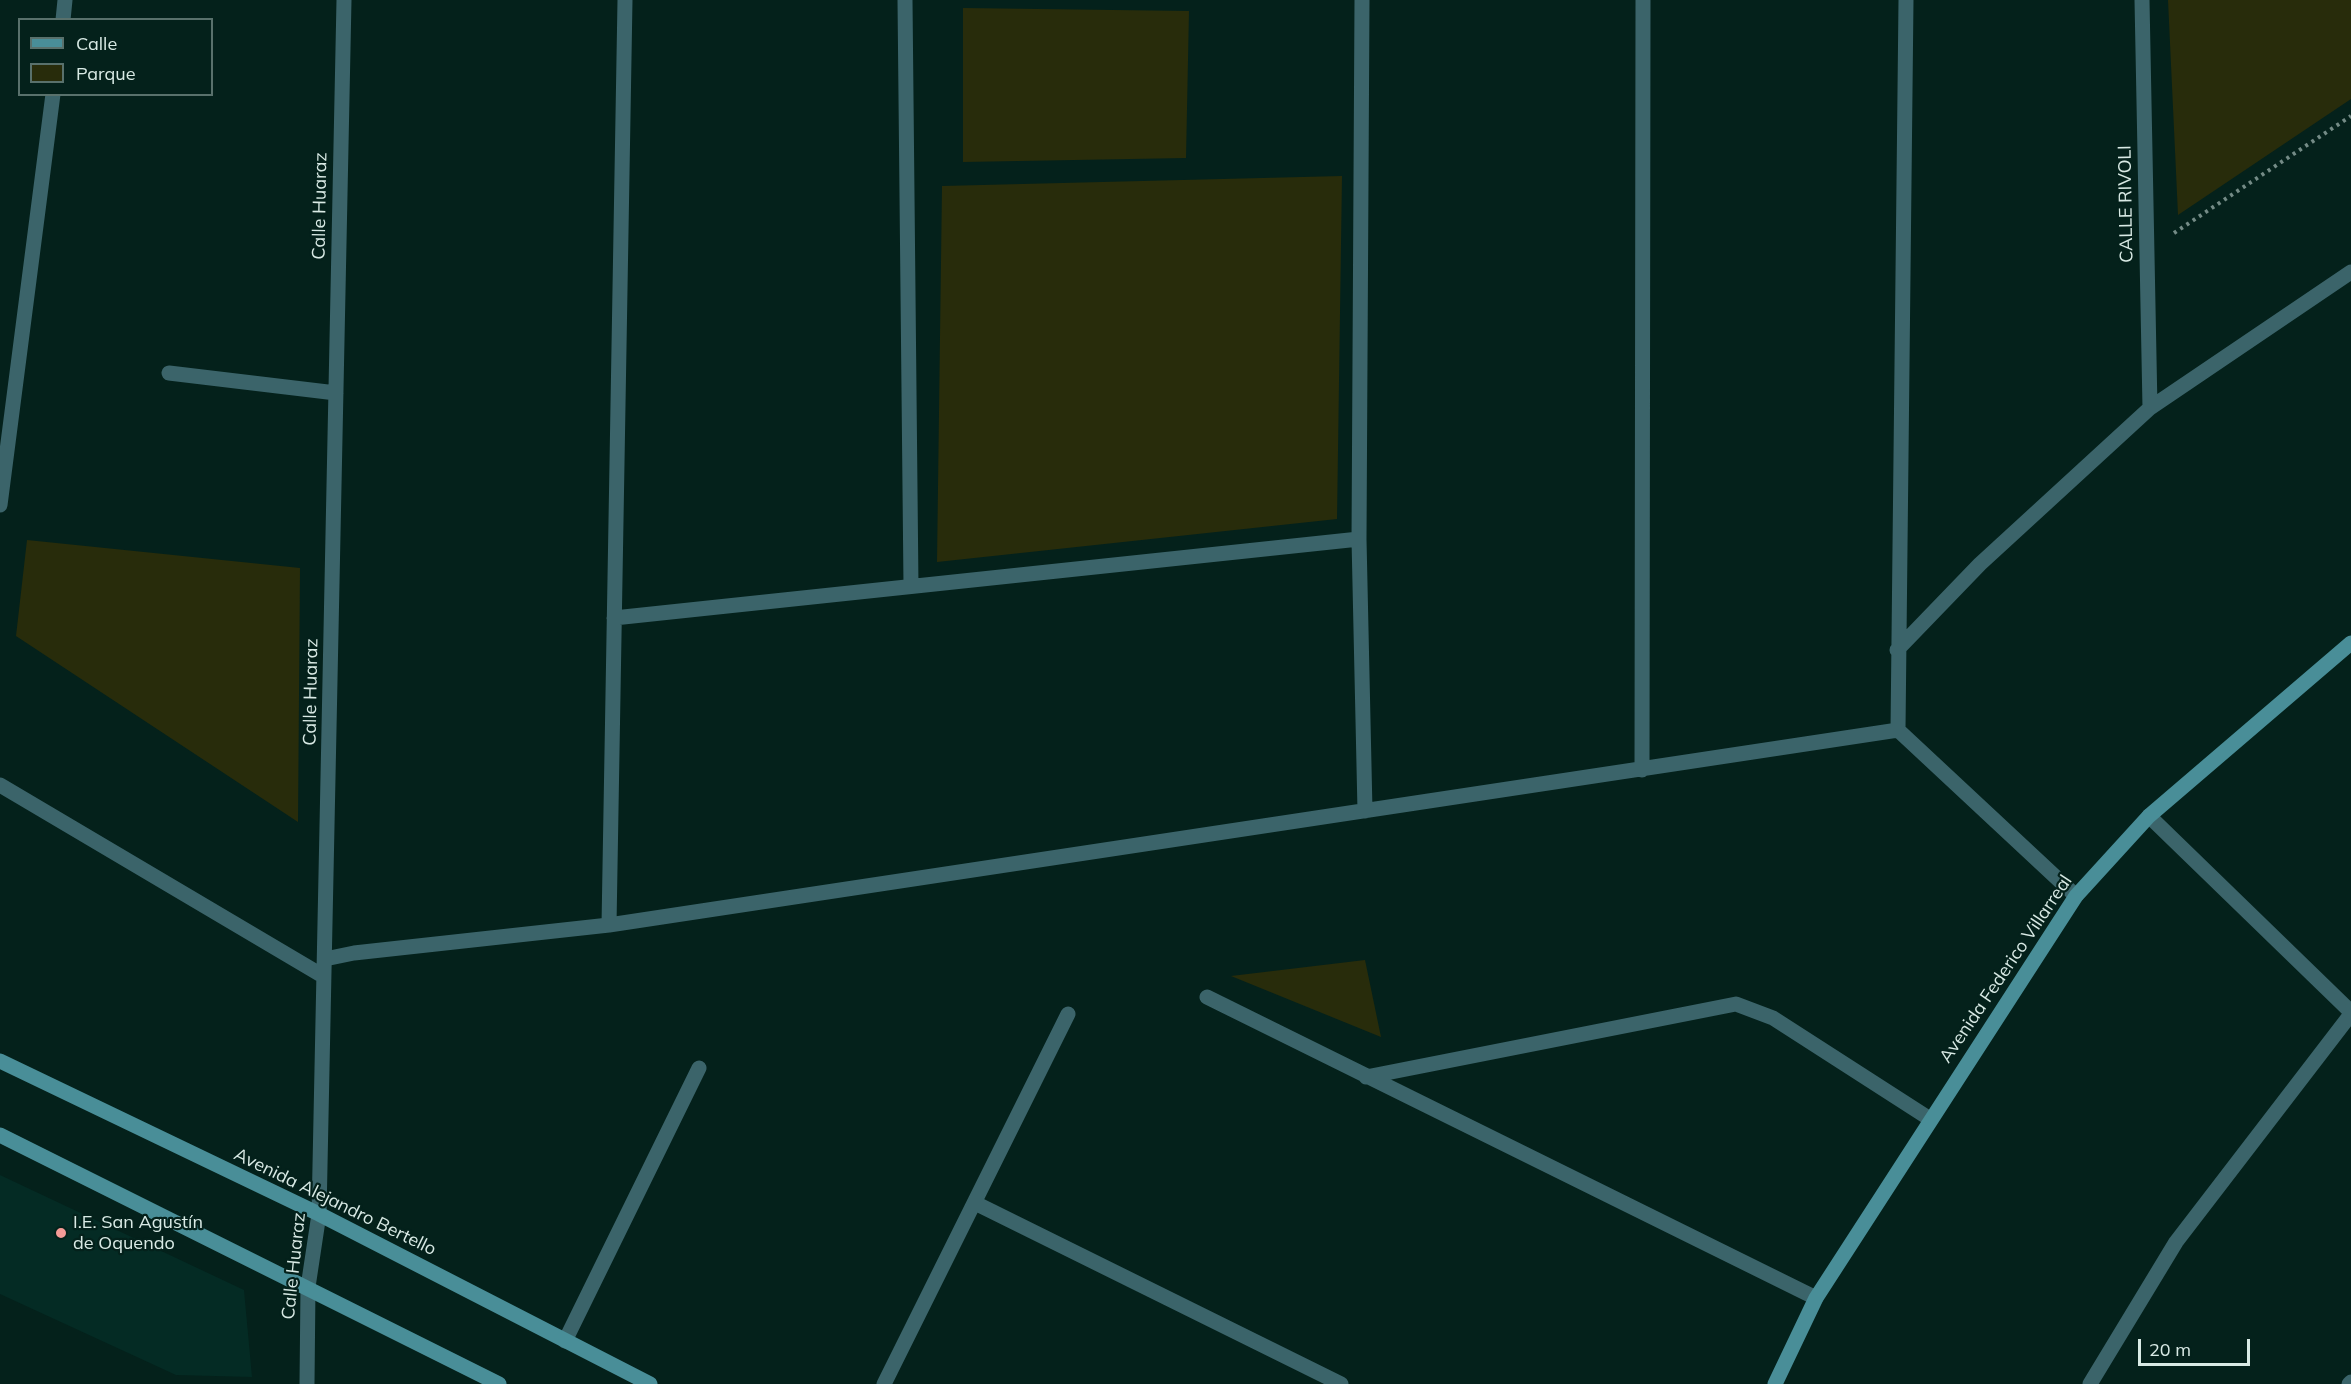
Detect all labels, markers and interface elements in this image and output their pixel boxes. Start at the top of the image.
legend [18,18,213,96]
text: Calle [76,32,117,55]
text: Parque [76,62,135,85]
street label: CALLE RIVOLI [2114,145,2138,263]
street label: Calle Huaraz [308,152,332,260]
street label: Calle Huaraz [299,638,323,746]
street label: Avenida Federico Villarreal [1935,871,2077,1067]
street label: Avenida Alejandro Bertello [230,1144,440,1260]
street label: Calle Huaraz [278,1211,310,1321]
place label: I.E. San Agustín de Oquendo [73,1212,203,1254]
marker: I.E. San Agustín de Oquendo [54,1226,68,1240]
scale bar [2141,1327,2254,1365]
text: 20 m [2149,1338,2191,1361]

